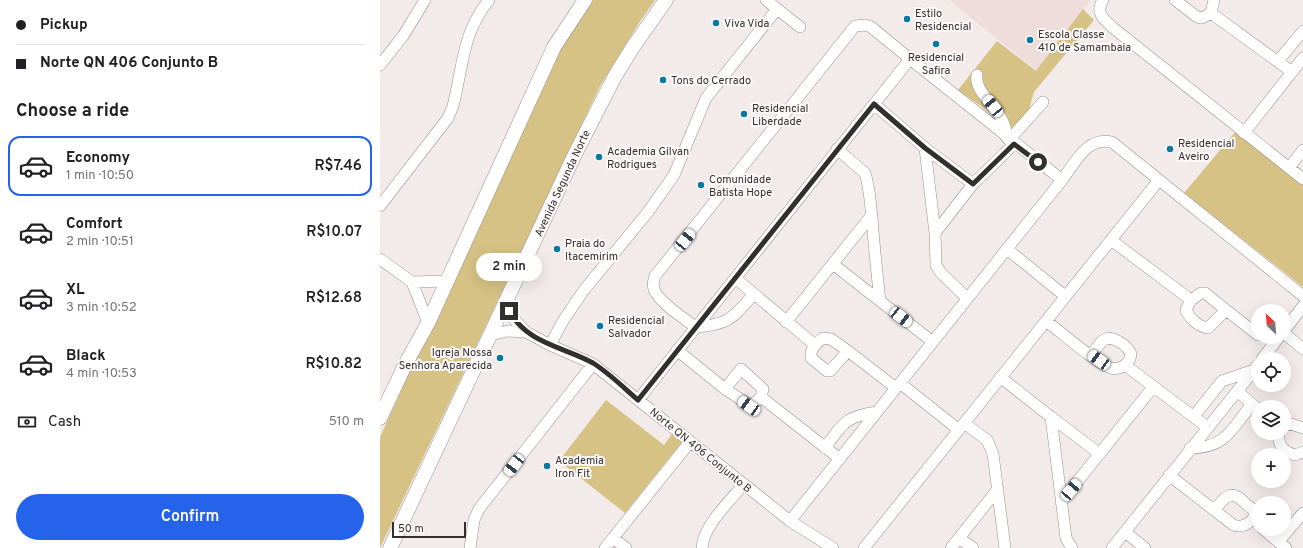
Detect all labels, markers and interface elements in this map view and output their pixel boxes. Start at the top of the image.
place label: Estilo Residencial [915,7,971,34]
marker: Estilo Residencial [902,14,912,24]
text: Pickup [40,16,88,35]
place label: Viva Vida [724,17,769,31]
marker: Viva Vida [711,18,721,28]
place label: Escola Classe 410 de Samambaia [1038,28,1131,55]
marker: Escola Classe 410 de Samambaia [1025,35,1035,45]
marker: Residencial Safira [931,39,941,49]
place label: Residencial Safira [908,51,964,78]
text: Norte QN 406 Conjunto B [40,54,218,73]
place label: Tons do Cerrado [671,74,751,88]
marker: Tons do Cerrado [658,75,668,85]
car [981,93,1005,119]
text: Choose a ride [16,100,129,123]
place label: Residencial Liberdade [752,102,808,129]
marker: Residencial Liberdade [739,109,749,119]
street label: Avenida Segunda Norte [532,128,594,239]
place label: Residencial Aveiro [1178,137,1234,164]
marker: Residencial Aveiro [1165,144,1175,154]
place label: Academia Gilvan Rodrigues [607,145,689,172]
icon: car [18,148,54,184]
text: Economy [66,149,130,168]
marker: Academia Gilvan Rodrigues [594,152,604,162]
route start [1029,153,1047,171]
text: R$7.46 [314,157,362,176]
text: 1 min · 10:50 [66,168,134,184]
place label: Comunidade Batista Hope [709,173,772,200]
marker: Comunidade Batista Hope [696,180,706,190]
icon: car [18,214,54,250]
text: Comfort [66,215,123,234]
text: R$10.07 [306,223,362,242]
car [673,227,697,253]
text: 2 min · 10:51 [66,234,134,250]
place label: Praia do Itacemirim [565,237,618,264]
marker: Praia do Itacemirim [552,244,562,254]
callout: 2 min [476,253,542,281]
text: 2 min [492,259,526,275]
icon: car [18,280,54,316]
text: XL [66,281,84,300]
text: R$12.68 [306,289,362,308]
text: 3 min · 10:52 [66,300,137,316]
route end [500,302,518,320]
north arrow [1251,304,1291,344]
map controls [1251,304,1291,536]
car [888,305,914,329]
place label: Residencial Salvador [608,314,664,341]
marker: Residencial Salvador [595,321,605,331]
icon: car [18,346,54,382]
place label: Igreja Nossa Senhora Aparecida [399,346,492,373]
text: Black [66,347,106,366]
car [1086,348,1112,372]
button: locate [1251,352,1291,392]
marker: Igreja Nossa Senhora Aparecida [495,353,505,363]
text: R$10.82 [305,355,362,374]
text: 4 min · 10:53 [66,366,137,382]
car [736,394,762,418]
button: layers [1251,400,1291,440]
street label: Norte QN 406 Conjunto B [647,405,754,496]
icon: cash [16,411,38,433]
text: Cash [48,413,81,432]
text: 510 m [329,414,364,430]
button: + [1251,448,1291,488]
car [502,452,526,478]
place label: Academia Iron Fit [555,454,604,481]
marker: Academia Iron Fit [542,461,552,471]
car [1059,477,1083,503]
button: Confirm [16,494,364,540]
button: − [1251,496,1291,536]
scale bar [392,520,466,539]
text: 50 m [398,522,424,536]

